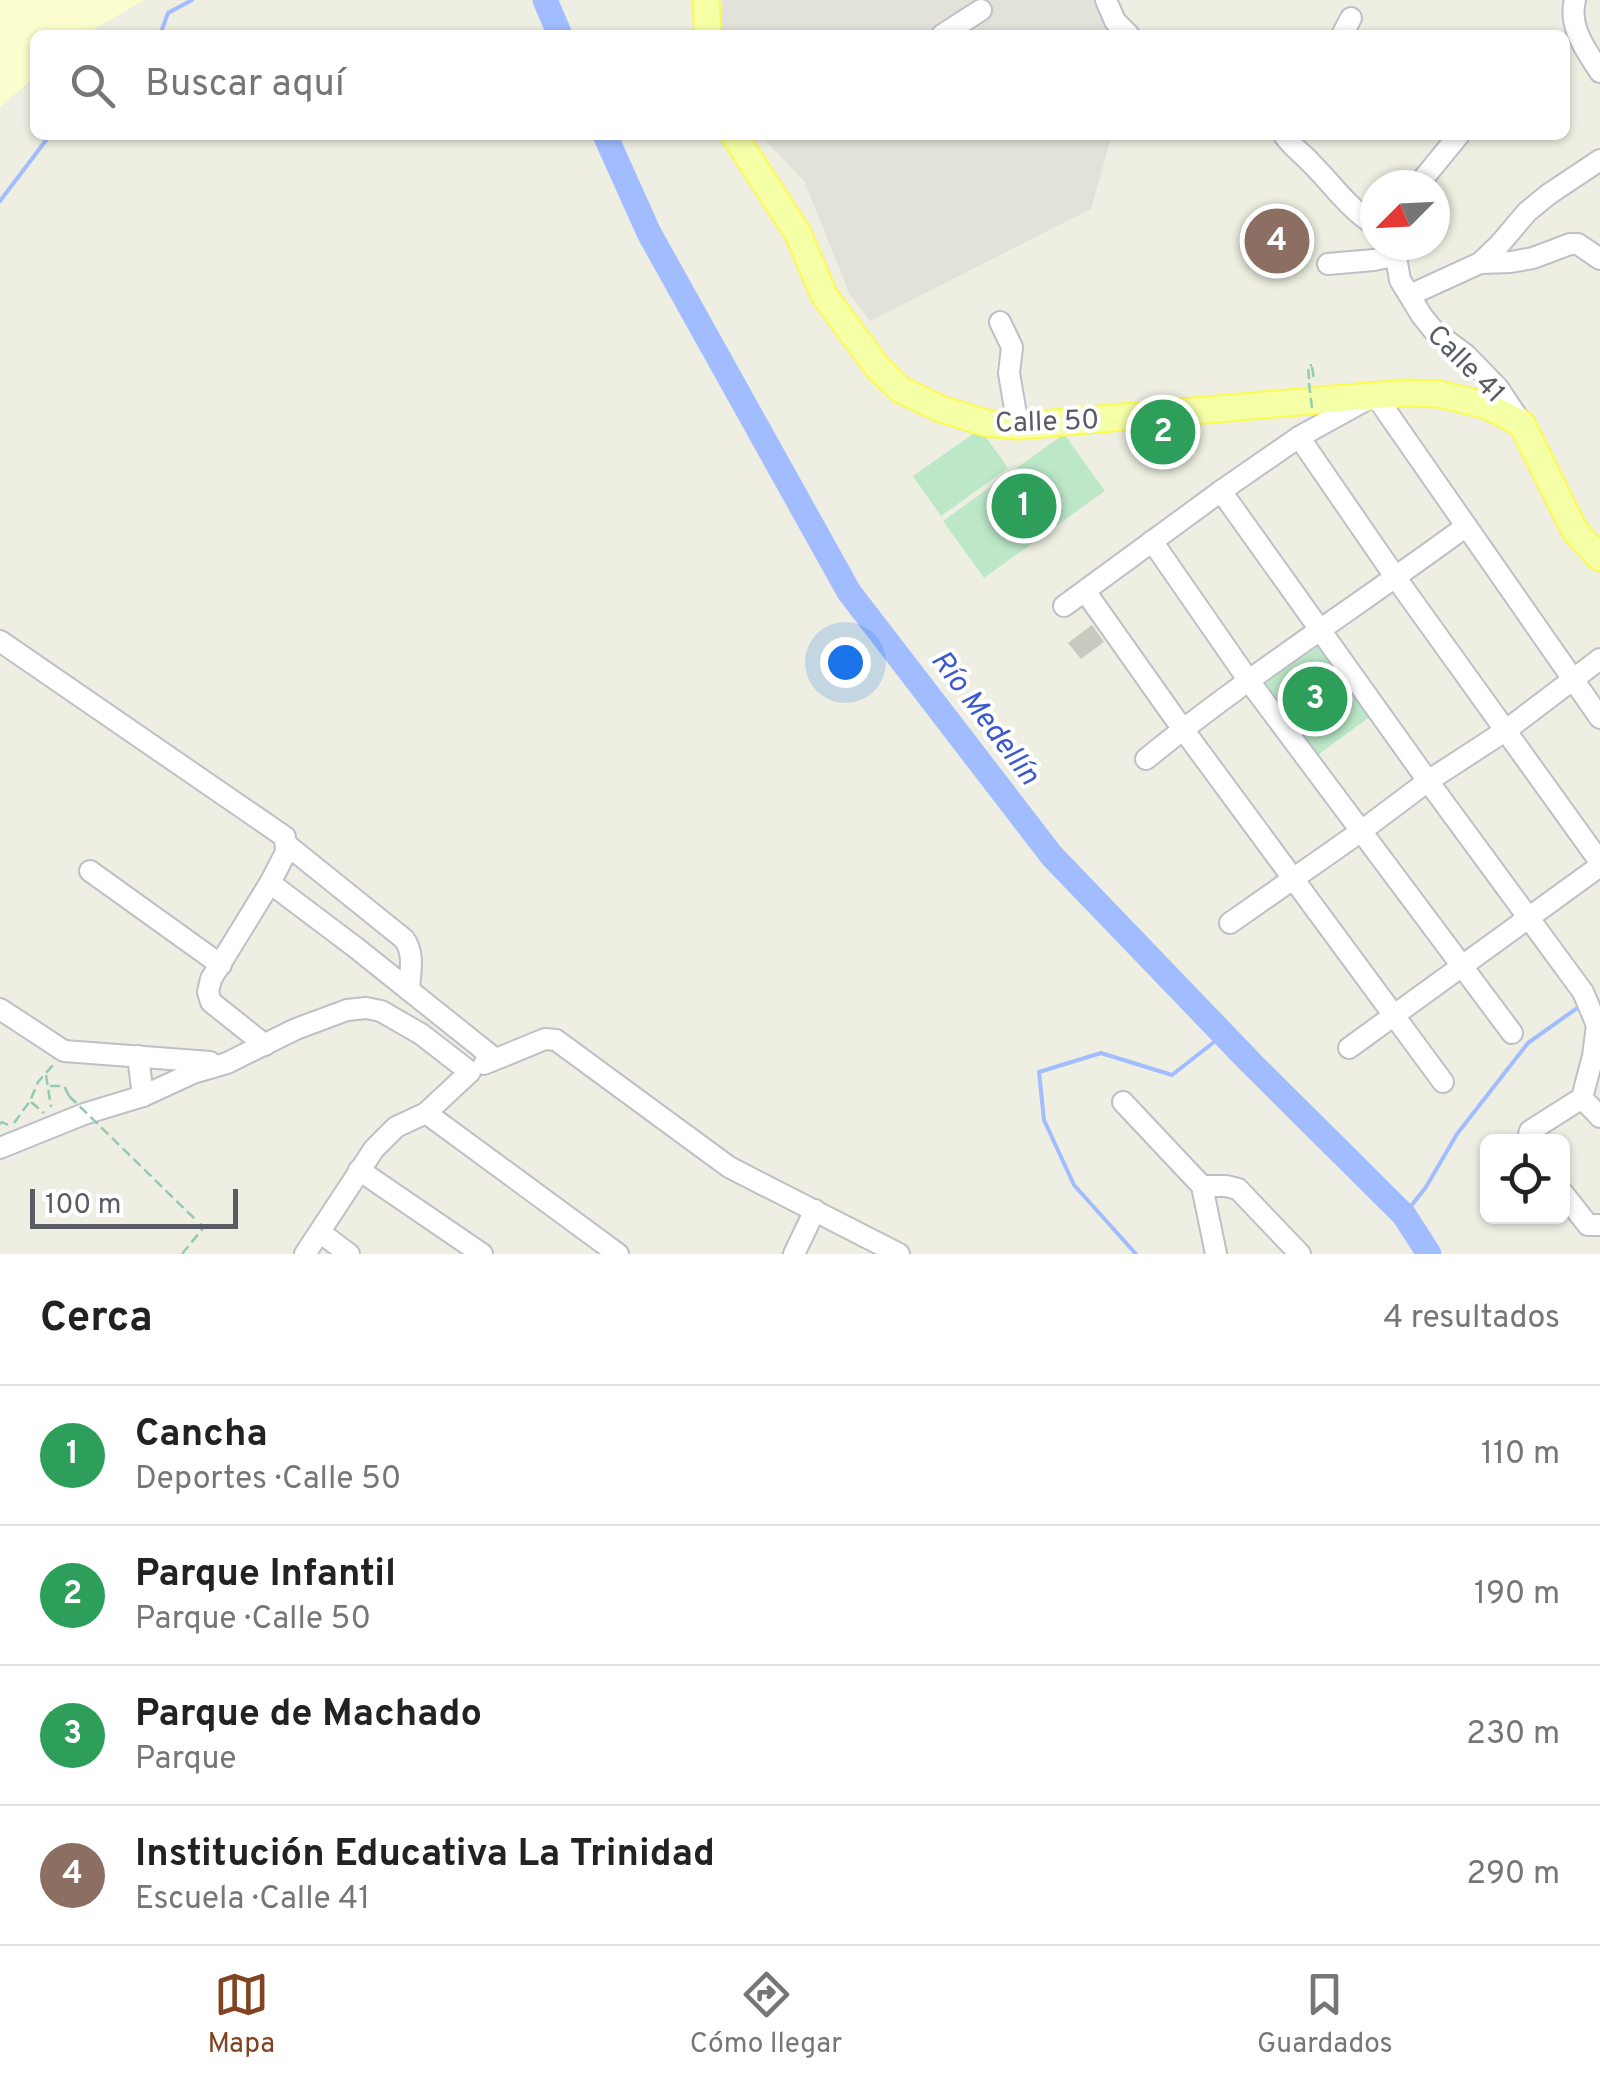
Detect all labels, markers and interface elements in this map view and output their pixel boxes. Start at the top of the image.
search box [30,30,1570,140]
icon: search [65,58,120,113]
text: Buscar aquí [145,61,345,110]
north arrow [1360,170,1450,260]
pin: 4 [1244,204,1310,278]
street label: Calle 41 [1418,318,1512,412]
pin: 2 [1130,394,1196,470]
street label: Calle 50 [994,403,1100,443]
pin: 1 [992,468,1056,544]
your location [820,637,871,688]
water label: Río Medellín [921,644,1047,793]
pin: 3 [1282,662,1348,736]
map controls [1480,1134,1570,1224]
button: locate [1480,1134,1570,1224]
scale bar [30,1184,238,1228]
text: 100 m [45,1188,121,1224]
text: Cerca [40,1293,153,1346]
text: 4 resultados [1383,1299,1560,1339]
text: Cancha [135,1411,268,1460]
text: 1 [66,1435,79,1475]
text: 110 m [1481,1435,1560,1475]
text: Deportes · Calle 50 [135,1460,401,1500]
text: Parque Infantil [135,1551,396,1600]
text: 2 [63,1575,82,1615]
text: 190 m [1474,1575,1560,1615]
text: Parque · Calle 50 [135,1600,371,1640]
text: Parque de Machado [135,1691,482,1740]
text: 3 [63,1715,82,1755]
text: 230 m [1466,1715,1560,1755]
text: Parque [135,1740,237,1780]
text: Institución Educativa La Trinidad [135,1831,715,1880]
text: 4 [62,1855,83,1895]
text: 290 m [1466,1855,1560,1895]
text: Escuela · Calle 41 [135,1880,370,1920]
tab: Mapa [207,1967,275,2063]
tab: Cómo llegar [690,1967,842,2063]
tab: Guardados [1257,1967,1393,2063]

